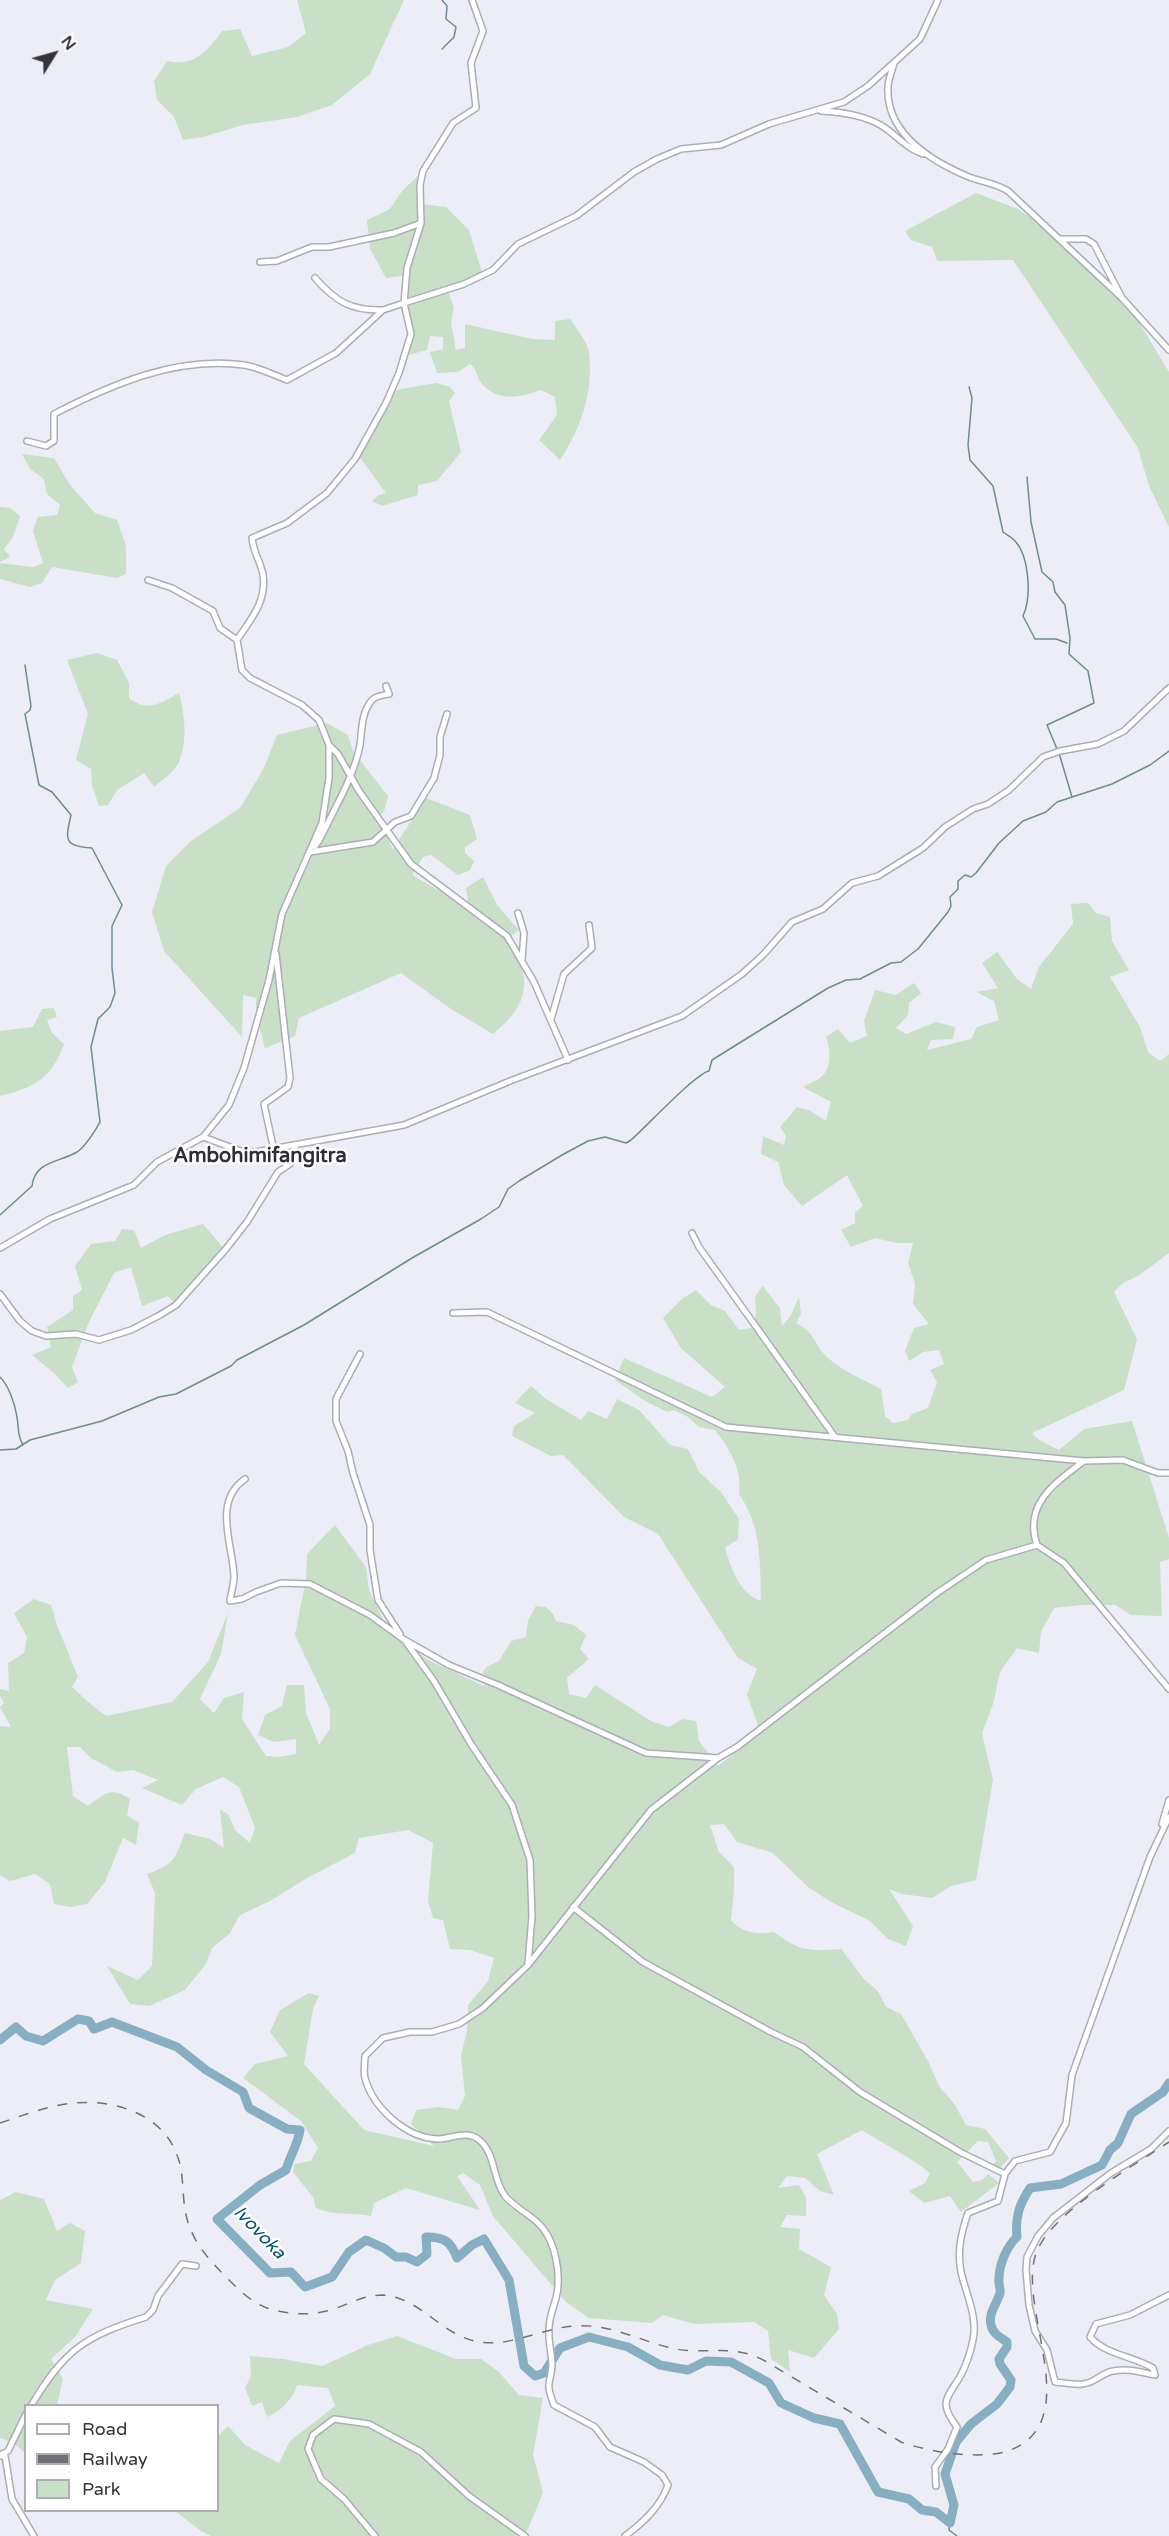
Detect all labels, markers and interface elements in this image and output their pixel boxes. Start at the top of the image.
north arrow [24,24,84,84]
text: N [57,32,80,54]
district label: Ambohimifangitra [173,1145,347,1169]
water label: Ivovoka [229,2202,289,2264]
legend [24,2404,219,2512]
text: Road [82,2418,127,2440]
text: Railway [82,2448,148,2470]
text: Park [82,2478,120,2500]

